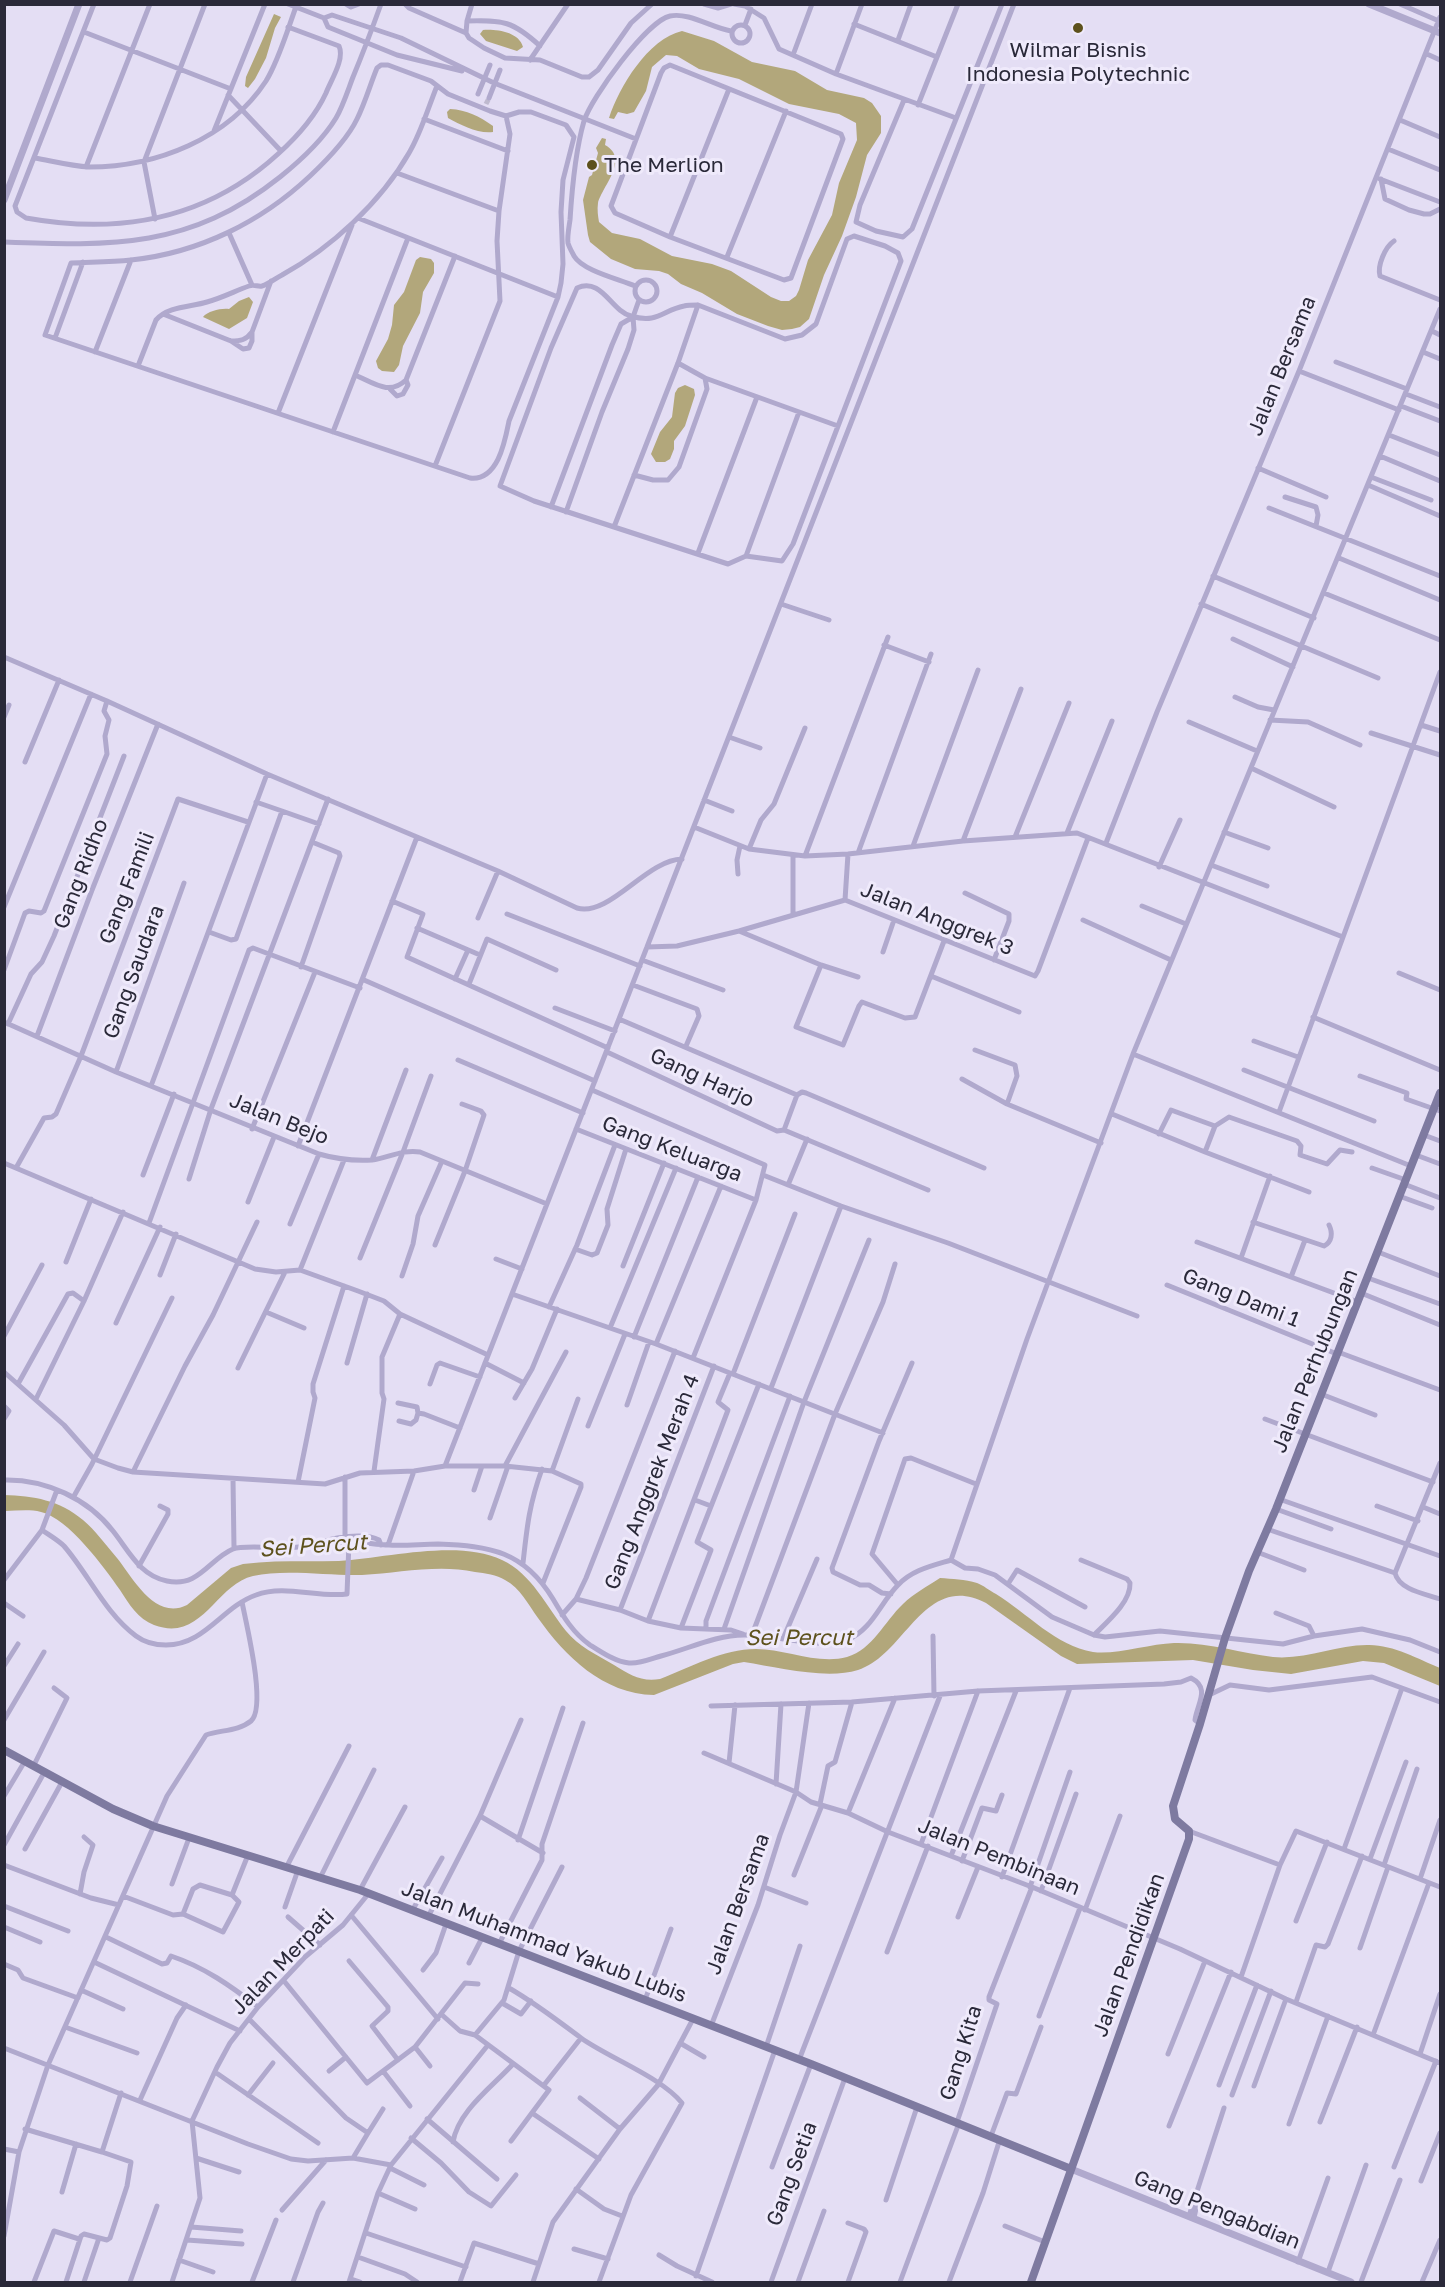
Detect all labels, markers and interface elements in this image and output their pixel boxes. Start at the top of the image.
marker: Wilmar Bisnis Indonesia Polytechnic [1071,21,1085,35]
place label: Wilmar Bisnis Indonesia Polytechnic [966,37,1190,87]
place label: The Merlion [604,152,724,178]
marker: The Merlion [585,158,599,172]
street label: Jalan Bersama [1243,293,1321,439]
street label: Gang Ridho [48,815,114,933]
street label: Gang Famili [94,828,160,948]
street label: Jalan Anggrek 3 [857,877,1017,961]
street label: Gang Saudara [98,902,170,1042]
street label: Gang Harjo [646,1043,758,1113]
street label: Jalan Bejo [226,1088,332,1150]
street label: Gang Keluarga [598,1111,746,1187]
street label: Gang Dami 1 [1179,1263,1303,1333]
street label: Jalan Perhubungan [1267,1265,1363,1457]
street label: Gang Anggrek Merah 4 [599,1371,705,1593]
water label: Sei Percut [258,1529,368,1563]
water label: Sei Percut [745,1625,853,1651]
street label: Jalan Pembinaan [914,1813,1084,1901]
street label: Jalan Bersama [701,1830,775,1978]
street label: Jalan Pendidikan [1088,1870,1170,2040]
street label: Jalan Muhammad Yakub Lubis [398,1876,690,2008]
street label: Jalan Merpati [226,1904,340,2020]
street label: Gang Kita [935,2002,987,2104]
street label: Gang Setia [761,2118,823,2230]
street label: Gang Pengabdian [1130,2165,1304,2255]

